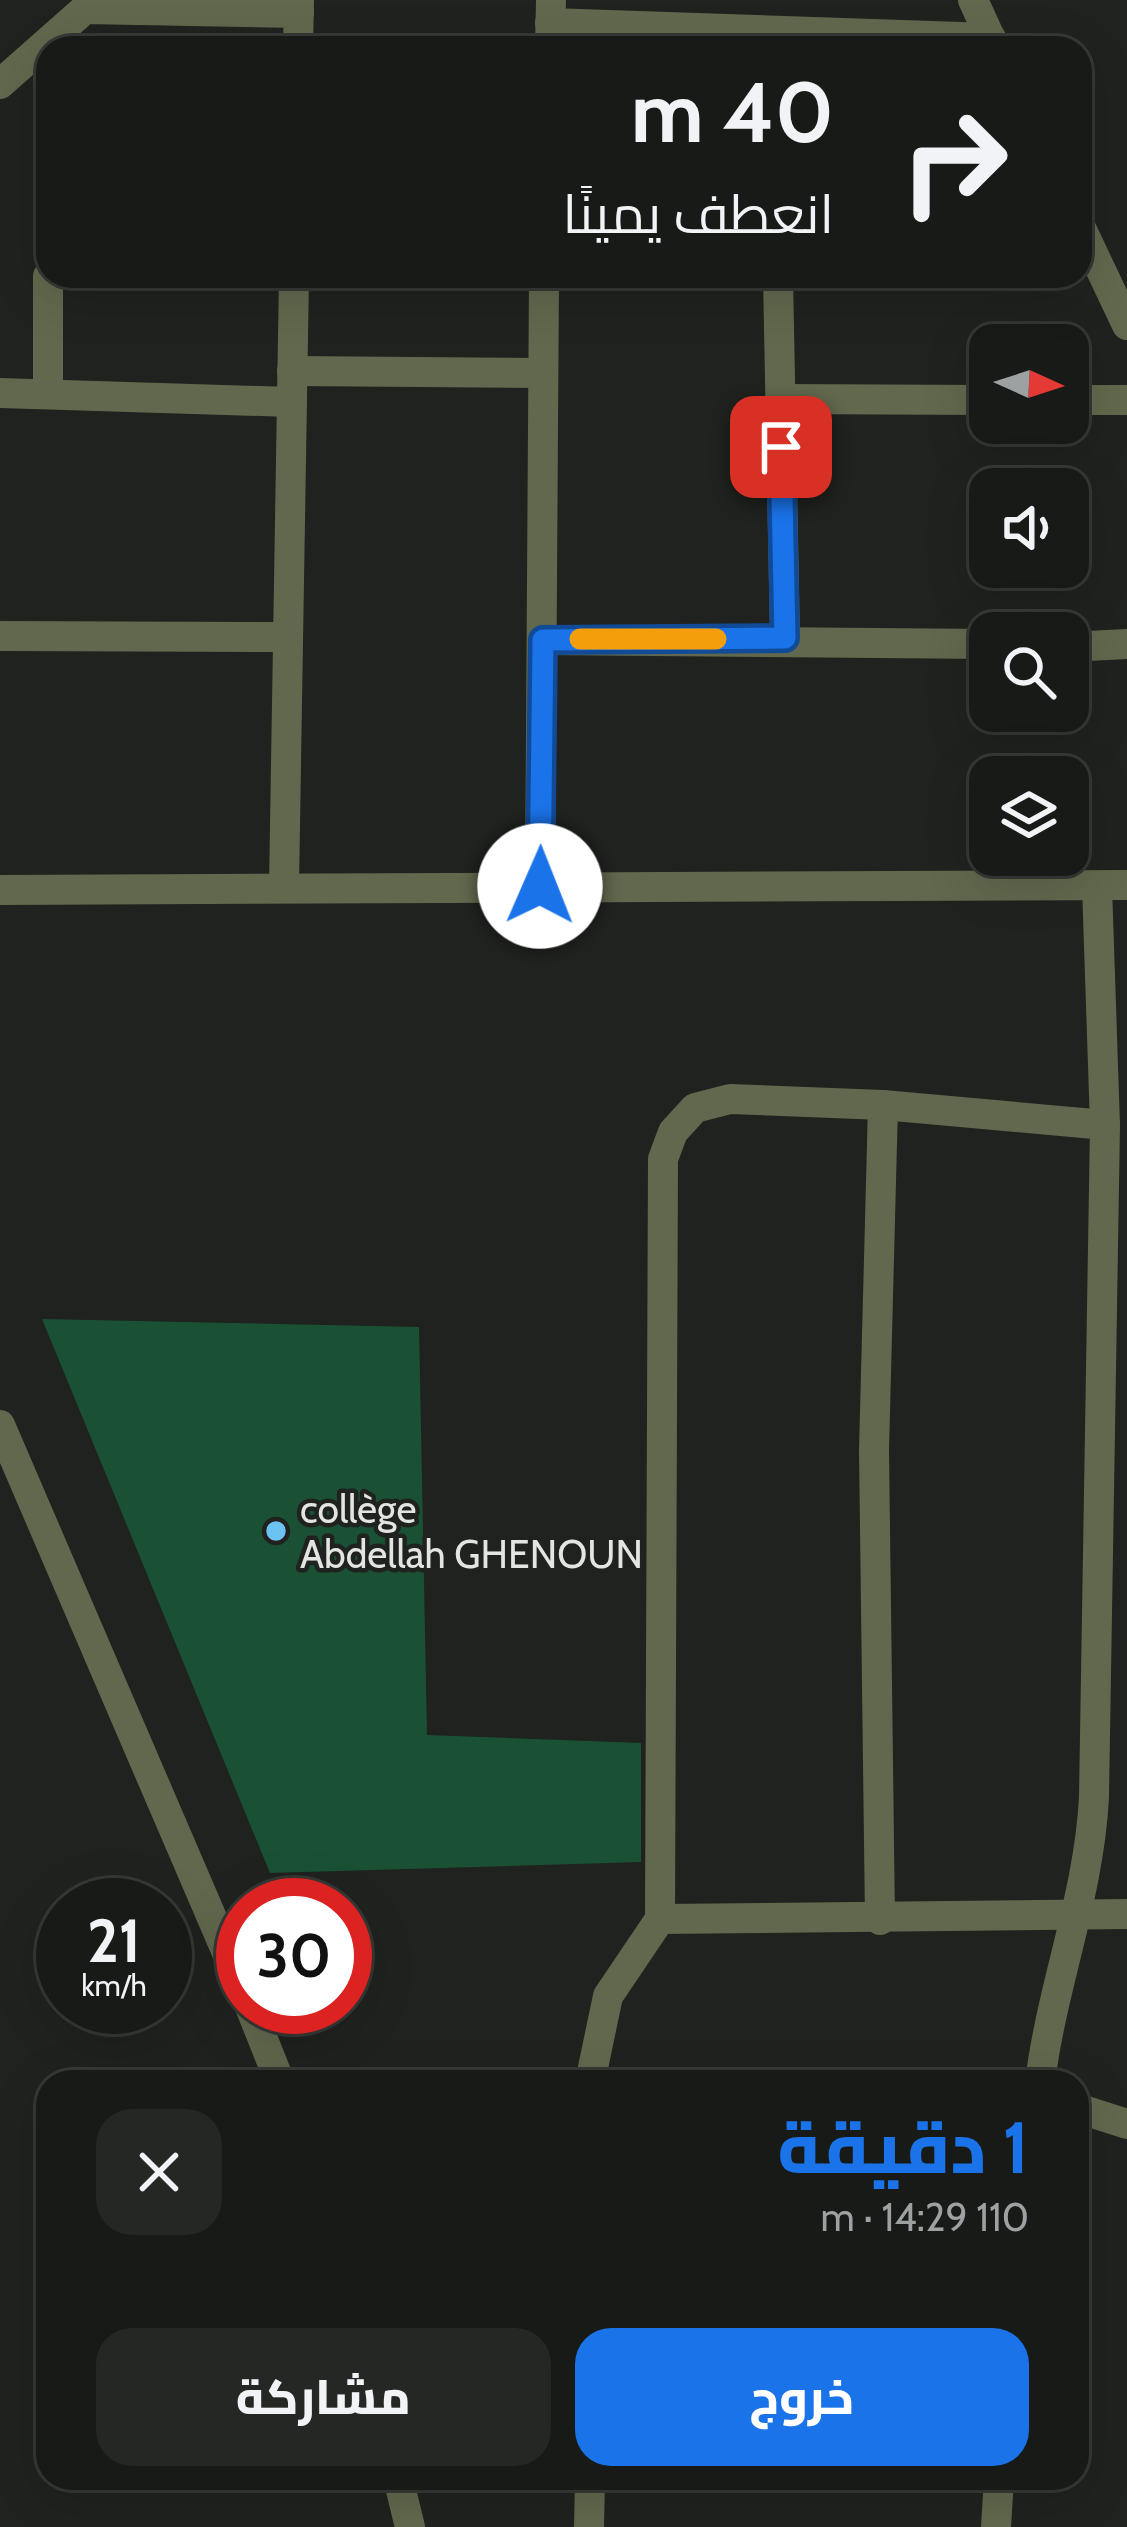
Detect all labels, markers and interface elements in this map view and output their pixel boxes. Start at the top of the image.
text: 40 m [631,61,834,163]
icon: right [876,84,1032,240]
text: انعطف يمينًا [563,181,834,247]
north arrow [969,324,1089,444]
map controls [969,324,1089,876]
pin [730,396,832,498]
icon: arrive [748,414,814,480]
button: sound [969,468,1089,588]
button: search [969,612,1089,732]
button: layers [969,756,1089,876]
position arrow [477,823,603,949]
place label: collège Abdellah GHENOUN [300,1485,643,1578]
marker: collège Abdellah GHENOUN [263,1518,289,1544]
speed limit sign: 30 [216,1878,372,2034]
text: 21 [87,1904,141,1977]
text: km/h [81,1967,147,2004]
text: 1 دقيقة [777,2104,1029,2191]
button: close [96,2109,222,2235]
text: 110 m · 14:29 [821,2193,1029,2241]
button: مشاركة [96,2328,551,2466]
button: خروج [575,2328,1029,2466]

